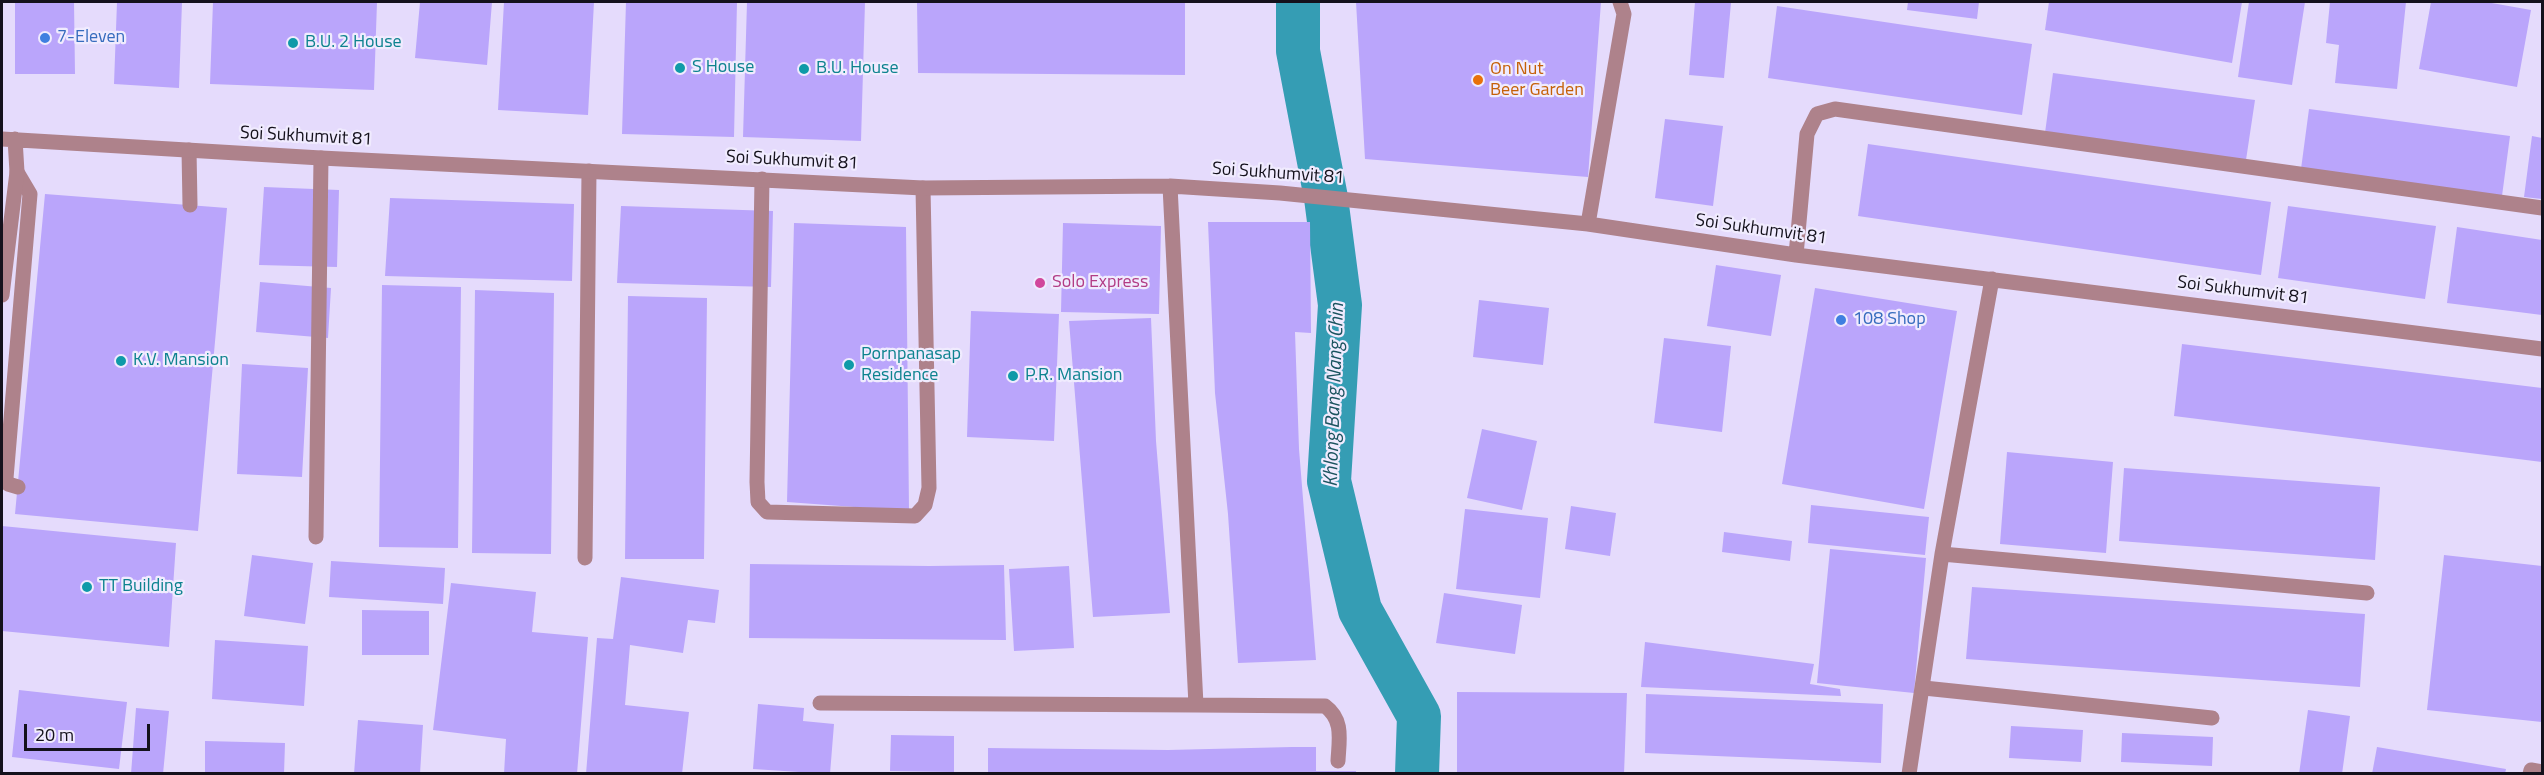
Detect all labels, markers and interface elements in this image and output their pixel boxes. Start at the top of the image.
place label: 7-Eleven [57,27,125,49]
marker: 7-Eleven [38,31,52,45]
place label: B.U. 2 House [305,32,402,54]
marker: B.U. 2 House [286,36,300,50]
place label: S House [692,57,754,79]
place label: B.U. House [816,58,899,80]
place label: On Nut Beer Garden [1490,59,1584,101]
marker: S House [673,61,687,75]
marker: B.U. House [797,62,811,76]
marker: On Nut Beer Garden [1471,73,1485,87]
street label: Soi Sukhumvit 81 [239,123,373,151]
street label: Soi Sukhumvit 81 [725,147,859,175]
street label: Soi Sukhumvit 81 [1211,159,1345,189]
street label: Soi Sukhumvit 81 [1694,210,1828,250]
place label: Solo Express [1052,272,1148,294]
street label: Soi Sukhumvit 81 [2176,272,2310,310]
marker: Solo Express [1033,276,1047,290]
water label: Khlong Bang Nang Chin [1320,303,1350,487]
place label: 108 Shop [1853,309,1926,331]
marker: 108 Shop [1834,313,1848,327]
place label: Pornpanasap Residence [861,344,961,386]
place label: K.V. Mansion [133,350,229,372]
marker: K.V. Mansion [114,354,128,368]
marker: Pornpanasap Residence [842,358,856,372]
place label: P.R. Mansion [1025,365,1122,387]
marker: P.R. Mansion [1006,369,1020,383]
place label: TT Building [99,576,183,598]
marker: TT Building [80,580,94,594]
scale bar [27,712,153,750]
text: 20 m [35,721,74,748]

